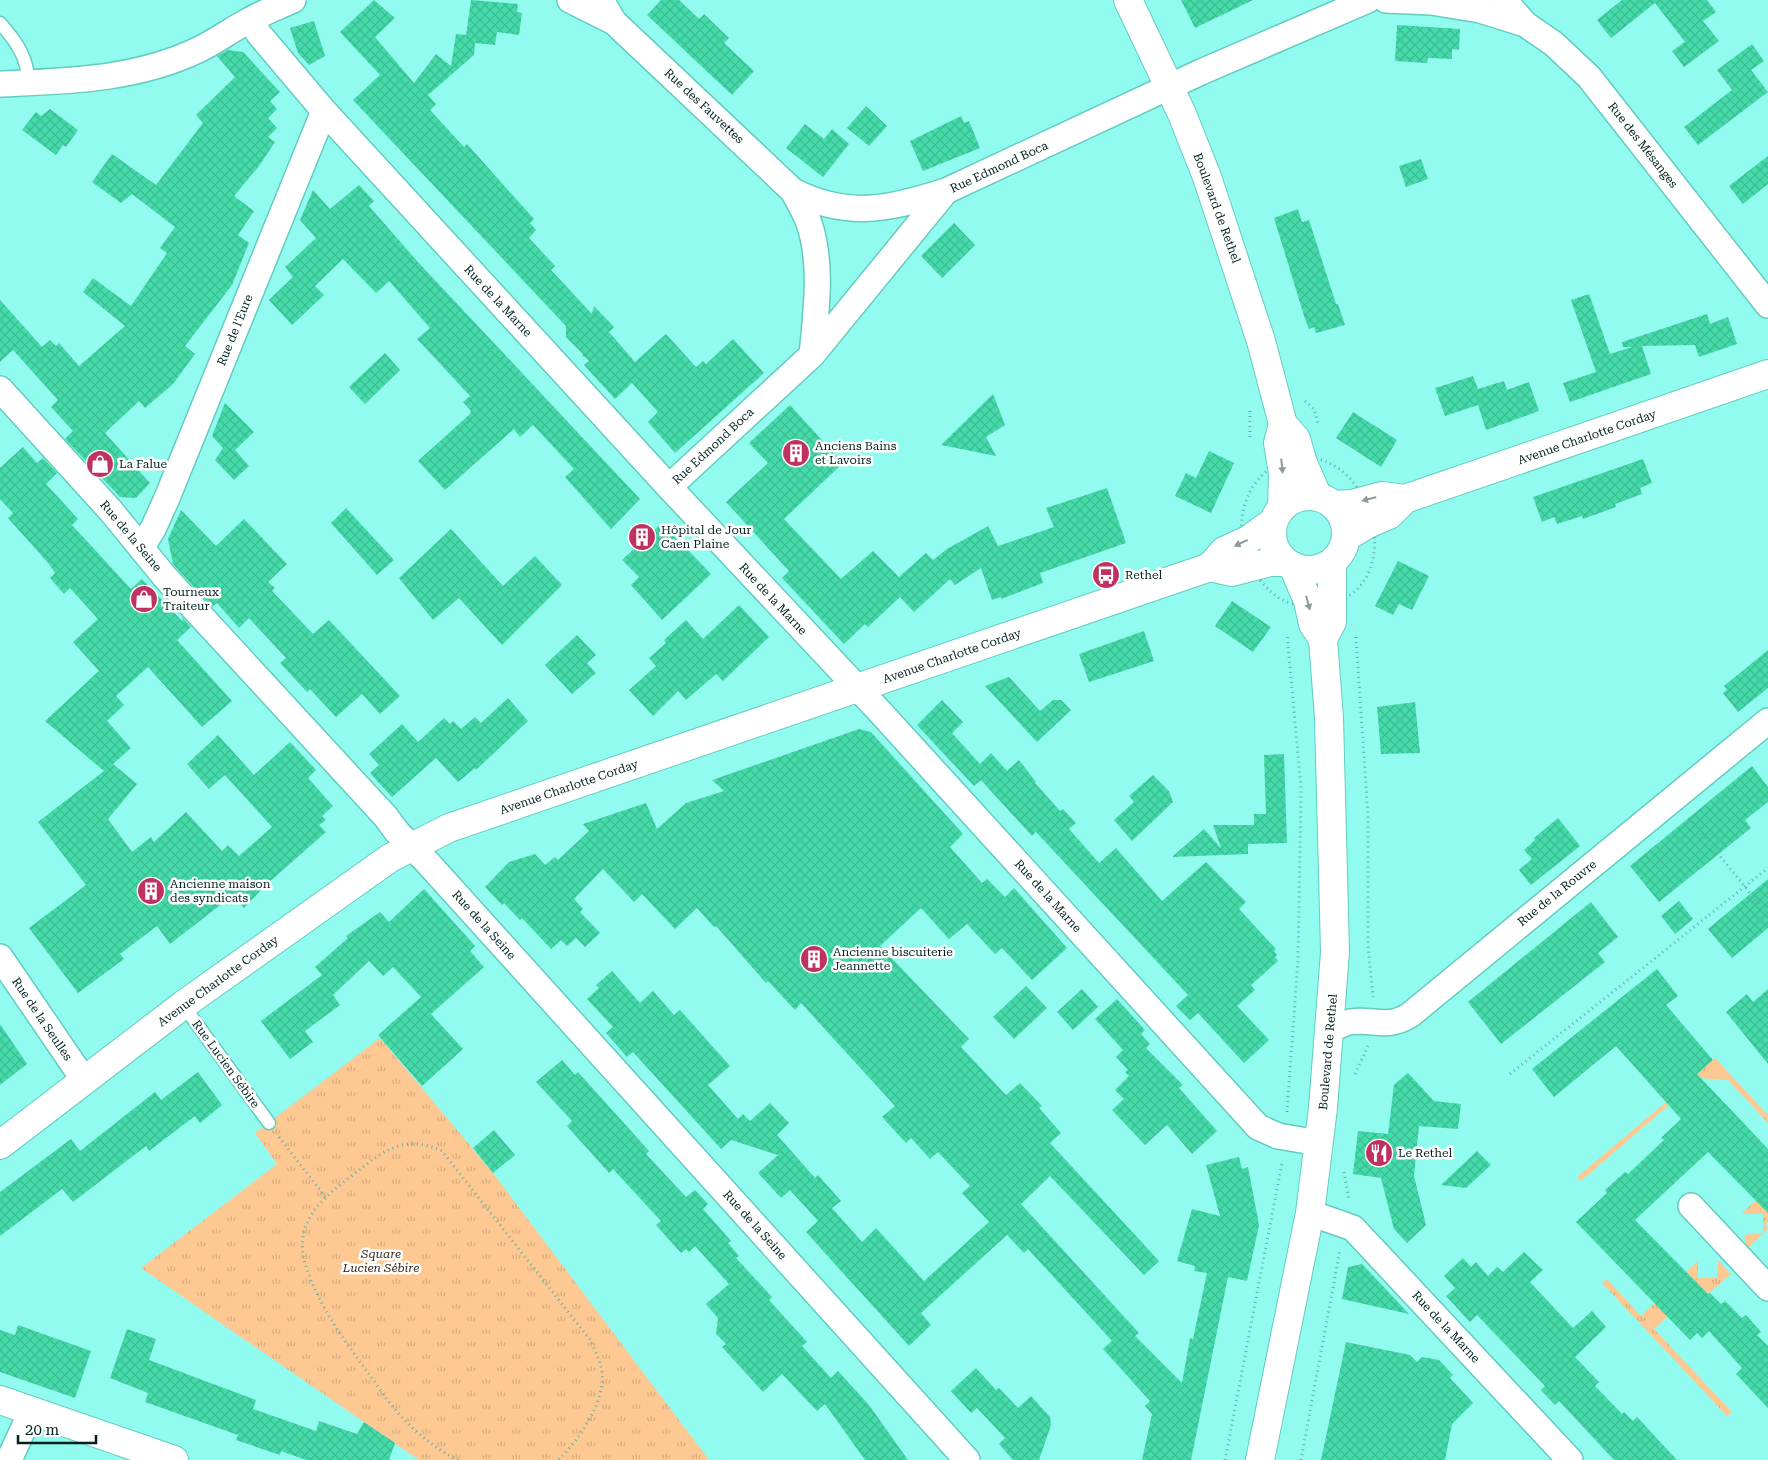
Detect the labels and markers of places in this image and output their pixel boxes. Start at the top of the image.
building icon: Anciens Bains et Lavoirs [781,438,811,468]
place label: Anciens Bains et Lavoirs [815,439,897,467]
shop icon: La Falue [85,449,115,479]
place label: La Falue [119,457,167,471]
building icon: Hôpital de Jour Caen Plaine [627,522,657,552]
place label: Hôpital de Jour Caen Plaine [661,523,751,551]
bus stop icon: Rethel [1091,560,1121,590]
place label: Rethel [1125,568,1162,582]
shop icon: Tourneux Traiteur [129,584,159,614]
place label: Tourneux Traiteur [163,585,219,613]
building icon: Ancienne maison des syndicats [136,876,166,906]
place label: Ancienne maison des syndicats [170,877,271,905]
building icon: Ancienne biscuiterie Jeannette [799,944,829,974]
place label: Ancienne biscuiterie Jeannette [833,945,953,973]
restaurant icon: Le Rethel [1364,1138,1394,1168]
place label: Le Rethel [1398,1146,1453,1160]

